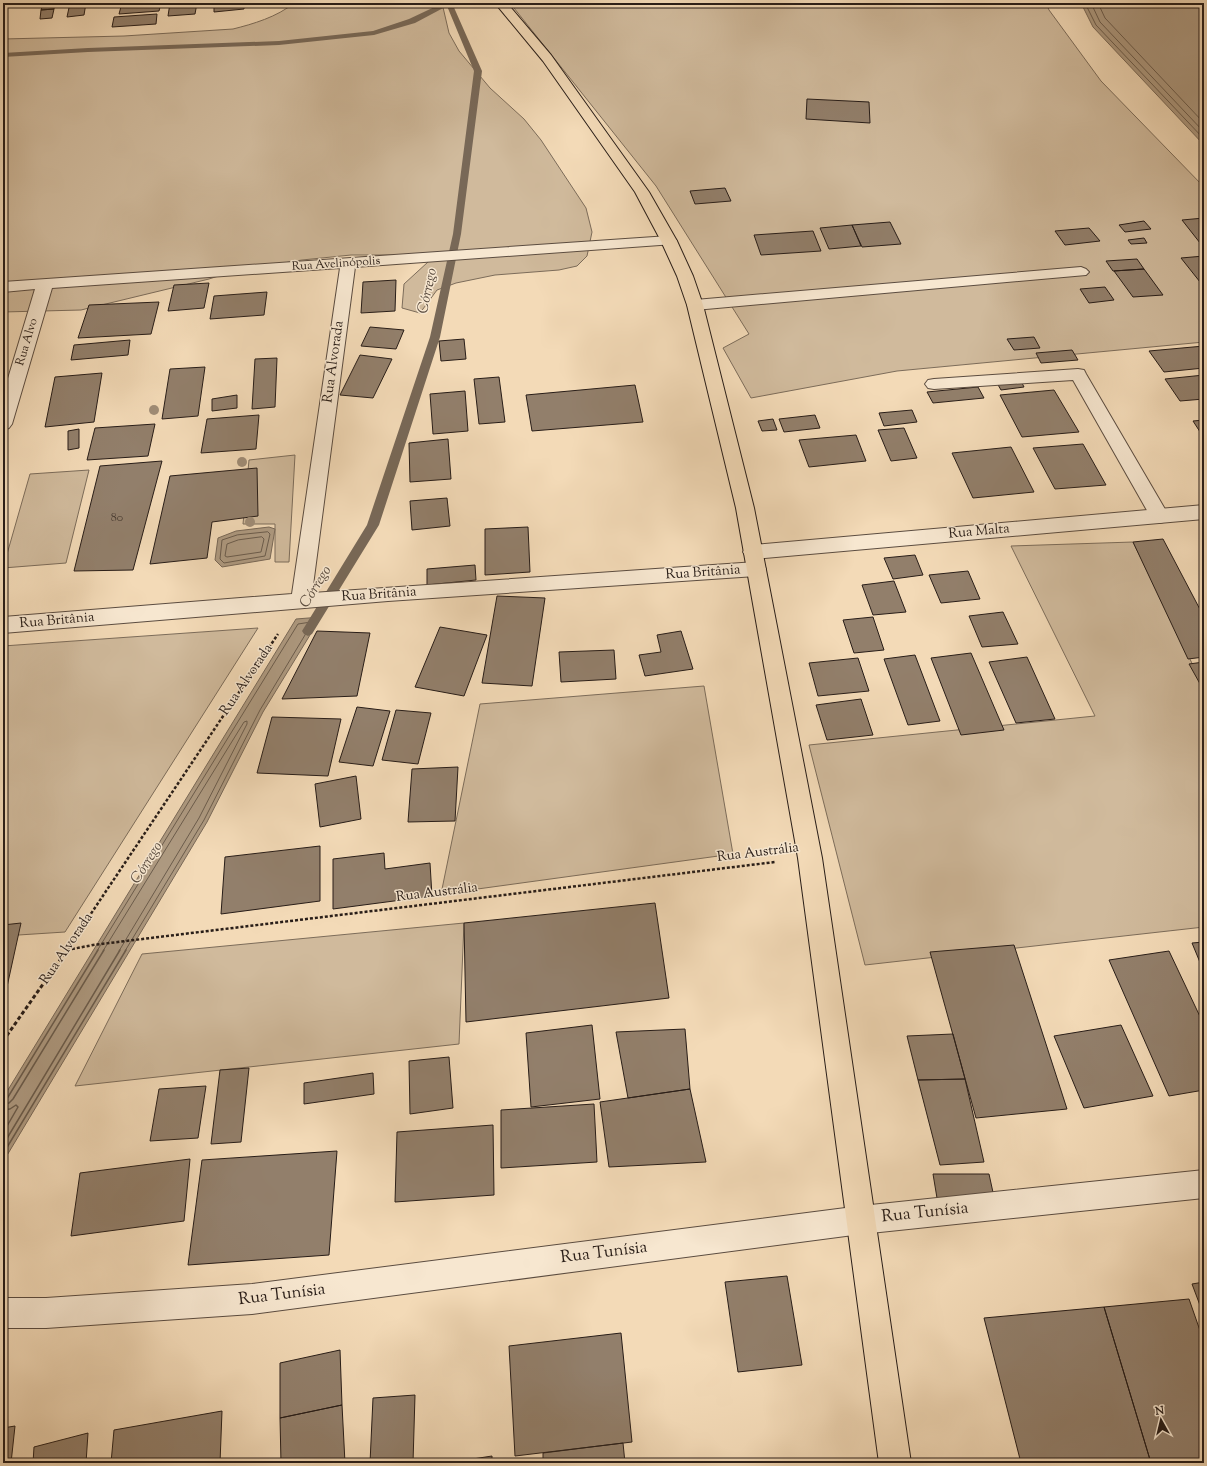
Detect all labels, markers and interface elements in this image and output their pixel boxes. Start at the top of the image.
street label: Rua Avelinópolis [291,252,381,276]
water label: Córrego [413,266,443,316]
street label: Rua Alvo [11,316,43,368]
street label: Rua Alvorada [318,319,350,404]
house number: 80 [111,509,123,527]
street label: Rua Malta [948,519,1011,545]
street label: Rua Britânia [665,560,742,586]
water label: Córrego [295,562,337,612]
street label: Rua Britânia [341,582,418,608]
street label: Rua Britânia [19,608,96,634]
street label: Rua Alvorada [216,640,279,720]
water label: Córrego [126,838,168,888]
street label: Rua Austrália [716,838,801,868]
street label: Rua Austrália [395,878,480,908]
street label: Rua Alvorada [36,909,99,989]
street label: Rua Tunísia [880,1196,970,1230]
street label: Rua Tunísia [559,1236,649,1270]
street label: Rua Tunísia [237,1278,327,1312]
north arrow [1141,1400,1181,1440]
text: N [1153,1403,1165,1420]

